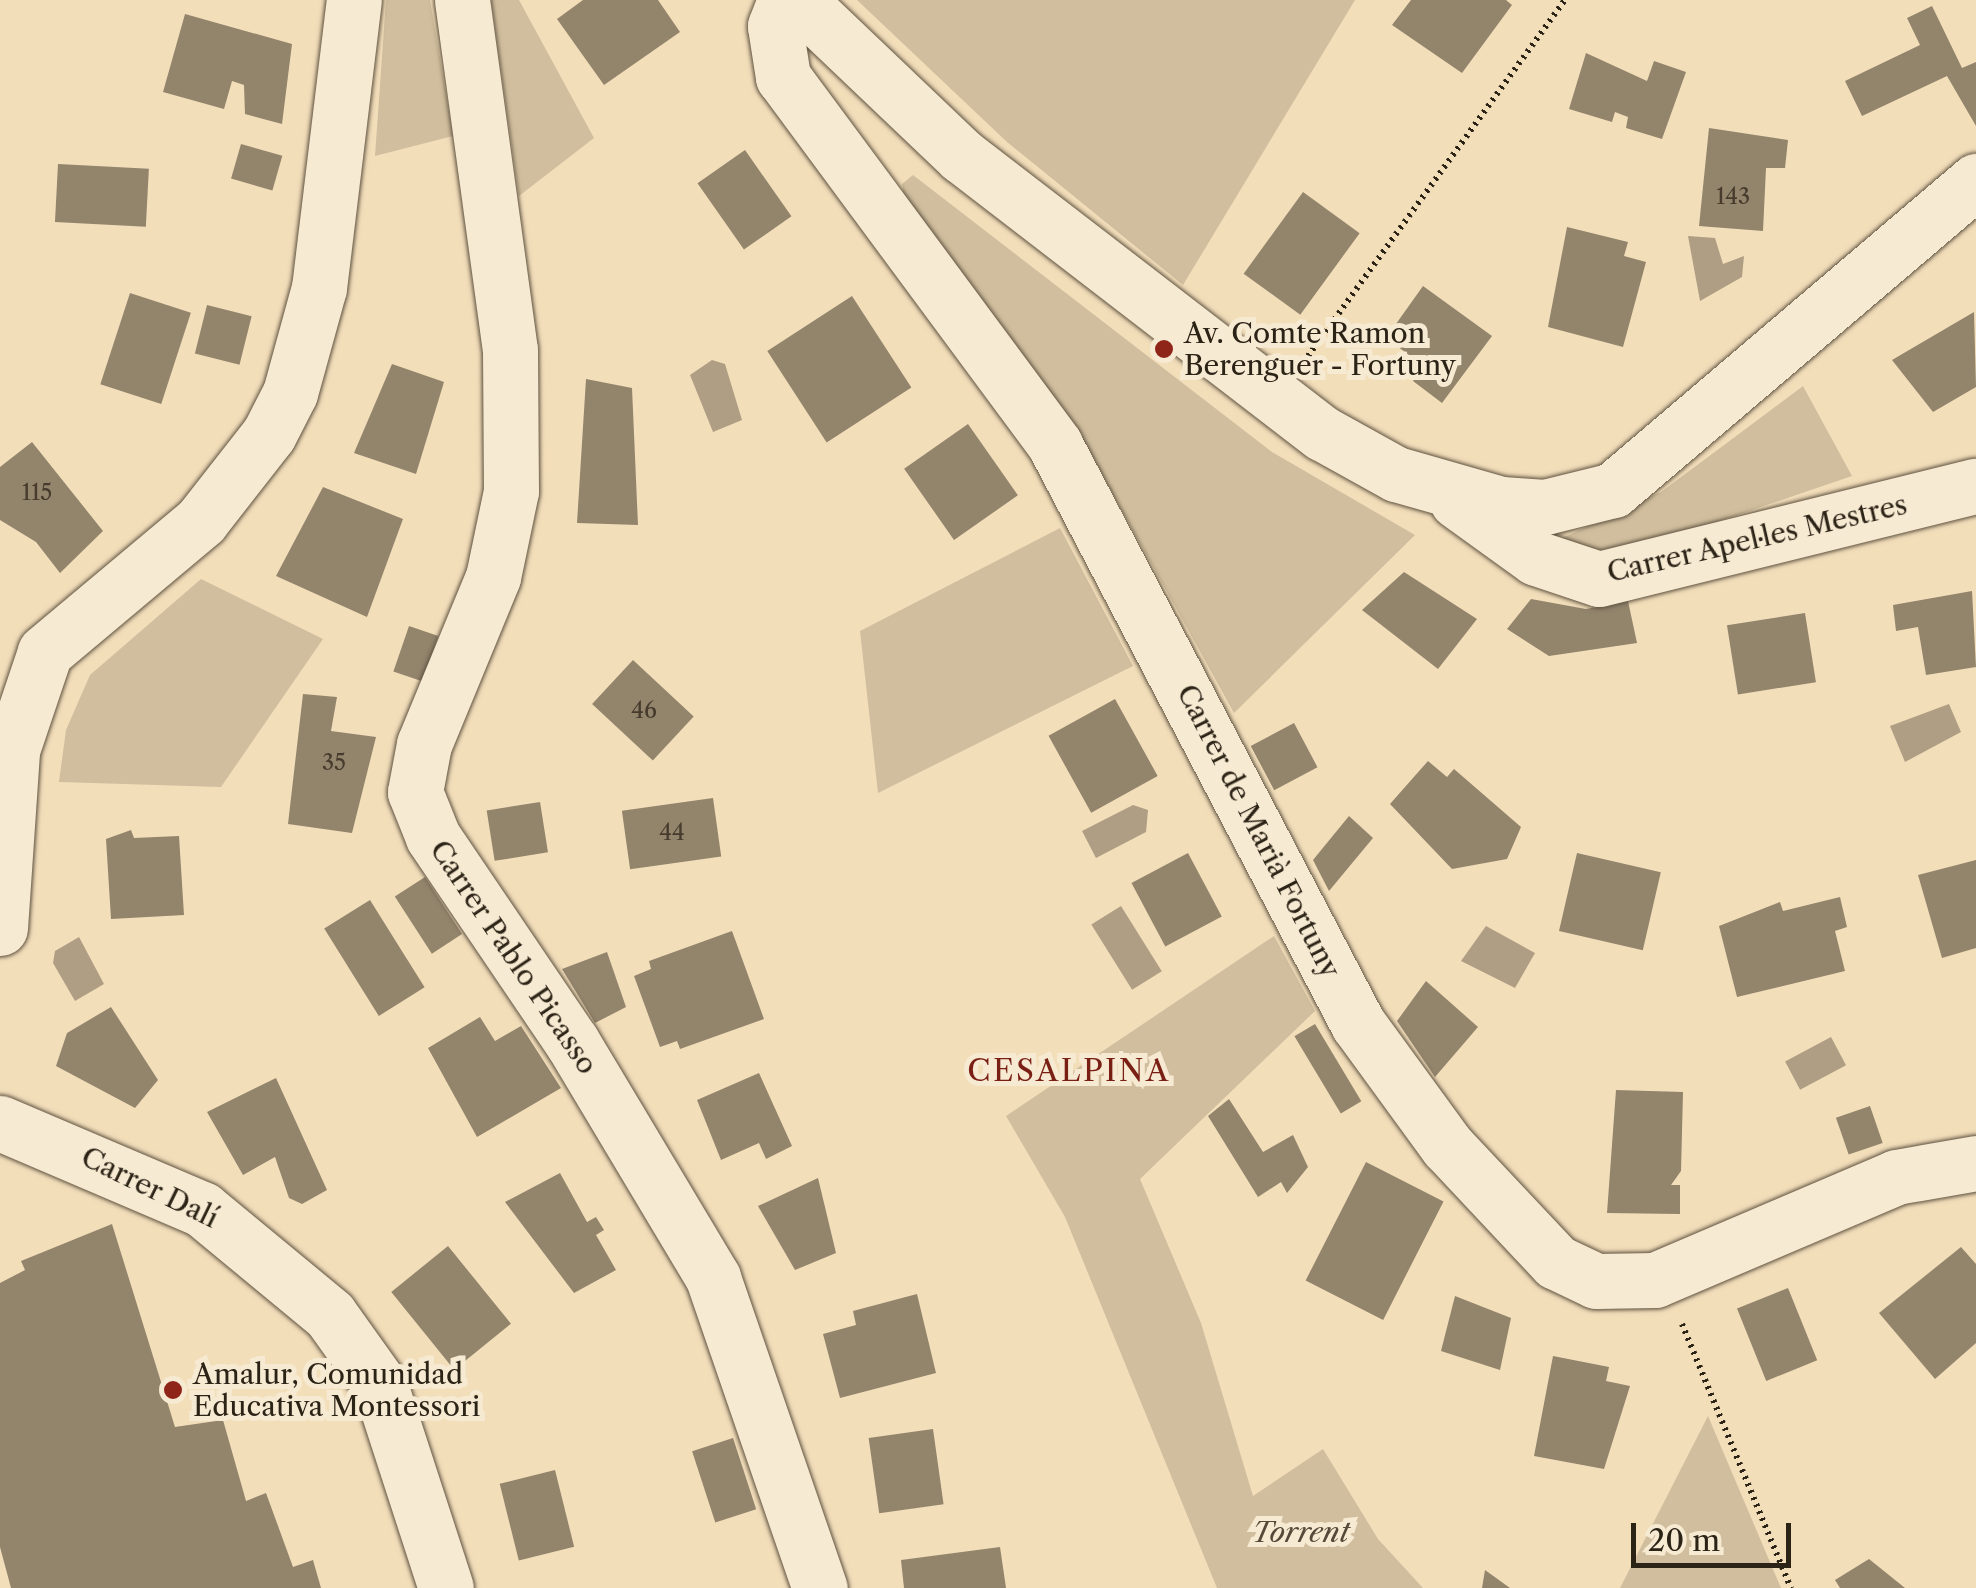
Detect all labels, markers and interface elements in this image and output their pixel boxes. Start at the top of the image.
house number: 143 [1716,184,1750,210]
place label: Av. Comte Ramon Berenguer - Fortuny [1184,316,1457,382]
marker: Av. Comte Ramon Berenguer - Fortuny [1153,338,1175,360]
house number: 115 [22,480,52,506]
street label: Carrer Apel·les Mestres [1603,487,1911,589]
street label: Carrer de Marià Fortuny [1170,678,1348,984]
house number: 46 [631,698,657,724]
house number: 35 [322,750,346,776]
house number: 44 [659,820,685,846]
street label: Carrer Pablo Picasso [423,834,605,1080]
district label: CESALPINA [967,1053,1171,1089]
street label: Carrer Dalí [76,1139,224,1235]
place label: Amalur, Comunidad Educativa Montessori [193,1357,481,1423]
marker: Amalur, Comunidad Educativa Montessori [162,1379,184,1401]
scale bar [1636,1503,1796,1565]
park label: Torrent [1252,1515,1350,1549]
text: 20 m [1648,1522,1720,1559]

